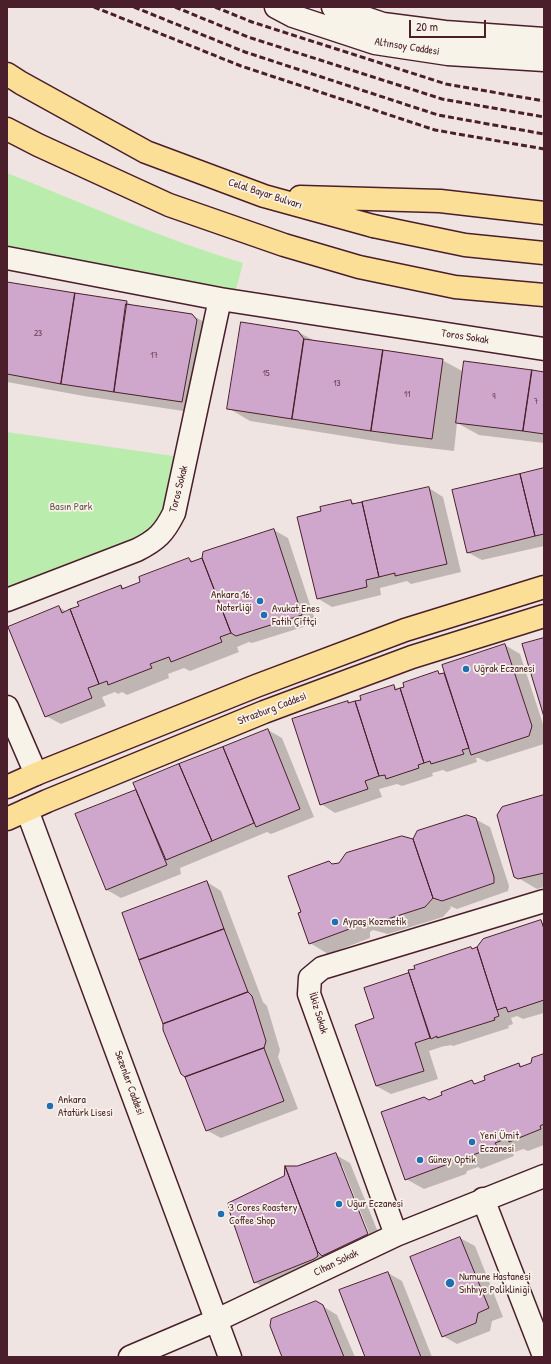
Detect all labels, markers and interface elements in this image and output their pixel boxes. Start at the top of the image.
scale bar [411,12,488,38]
text: 20 m [416,18,438,35]
street label: Altınsoy Caddesi [374,35,440,59]
street label: Celal Bayar Bulvarı [226,176,304,212]
street label: Toros Sokak [440,327,490,347]
house number: 23 [34,329,42,339]
house number: 17 [150,351,158,361]
house number: 15 [262,369,270,379]
house number: 13 [333,379,341,389]
house number: 11 [404,390,410,400]
house number: 9 [492,392,496,402]
house number: 7 [534,397,538,407]
street label: Toros Sokak [167,464,191,514]
park label: Basın Park [50,500,92,514]
place label: Ankara 16. Noterliği [211,588,252,614]
marker: Ankara 16. Noterliği [255,596,265,606]
place label: Avukat Enes Fatih Çiftçi [272,602,320,628]
marker: Avukat Enes Fatih Çiftçi [259,610,269,620]
place label: Uğrak Eczanesi [474,662,535,676]
marker: Uğrak Eczanesi [461,664,471,674]
street label: Strazburg Caddesi [236,690,308,728]
place label: Aypaş Kozmetik [343,915,406,929]
marker: Aypaş Kozmetik [330,917,340,927]
street label: İlkiz Sokak [305,991,331,1035]
street label: Sezenler Caddesi [111,1049,147,1117]
place label: Ankara Atatürk Lisesi [58,1093,113,1119]
marker: Ankara Atatürk Lisesi [45,1101,55,1111]
place label: Yeni Ümit Eczanesi [480,1129,519,1155]
marker: Yeni Ümit Eczanesi [467,1137,477,1147]
place label: Güney Optik [428,1153,476,1167]
marker: Güney Optik [415,1155,425,1165]
place label: Uğur Eczanesi [347,1197,403,1211]
marker: Uğur Eczanesi [334,1199,344,1209]
place label: 3 Cores Roastery Coffee Shop [229,1201,297,1227]
marker: 3 Cores Roastery Coffee Shop [216,1209,226,1219]
street label: Cihan Sokak [312,1247,360,1279]
place label: Numune Hastanesi Sıhhıye Polikliniği [459,1270,531,1296]
marker: Numune Hastanesi Sıhhıye Polikliniği [444,1277,456,1289]

